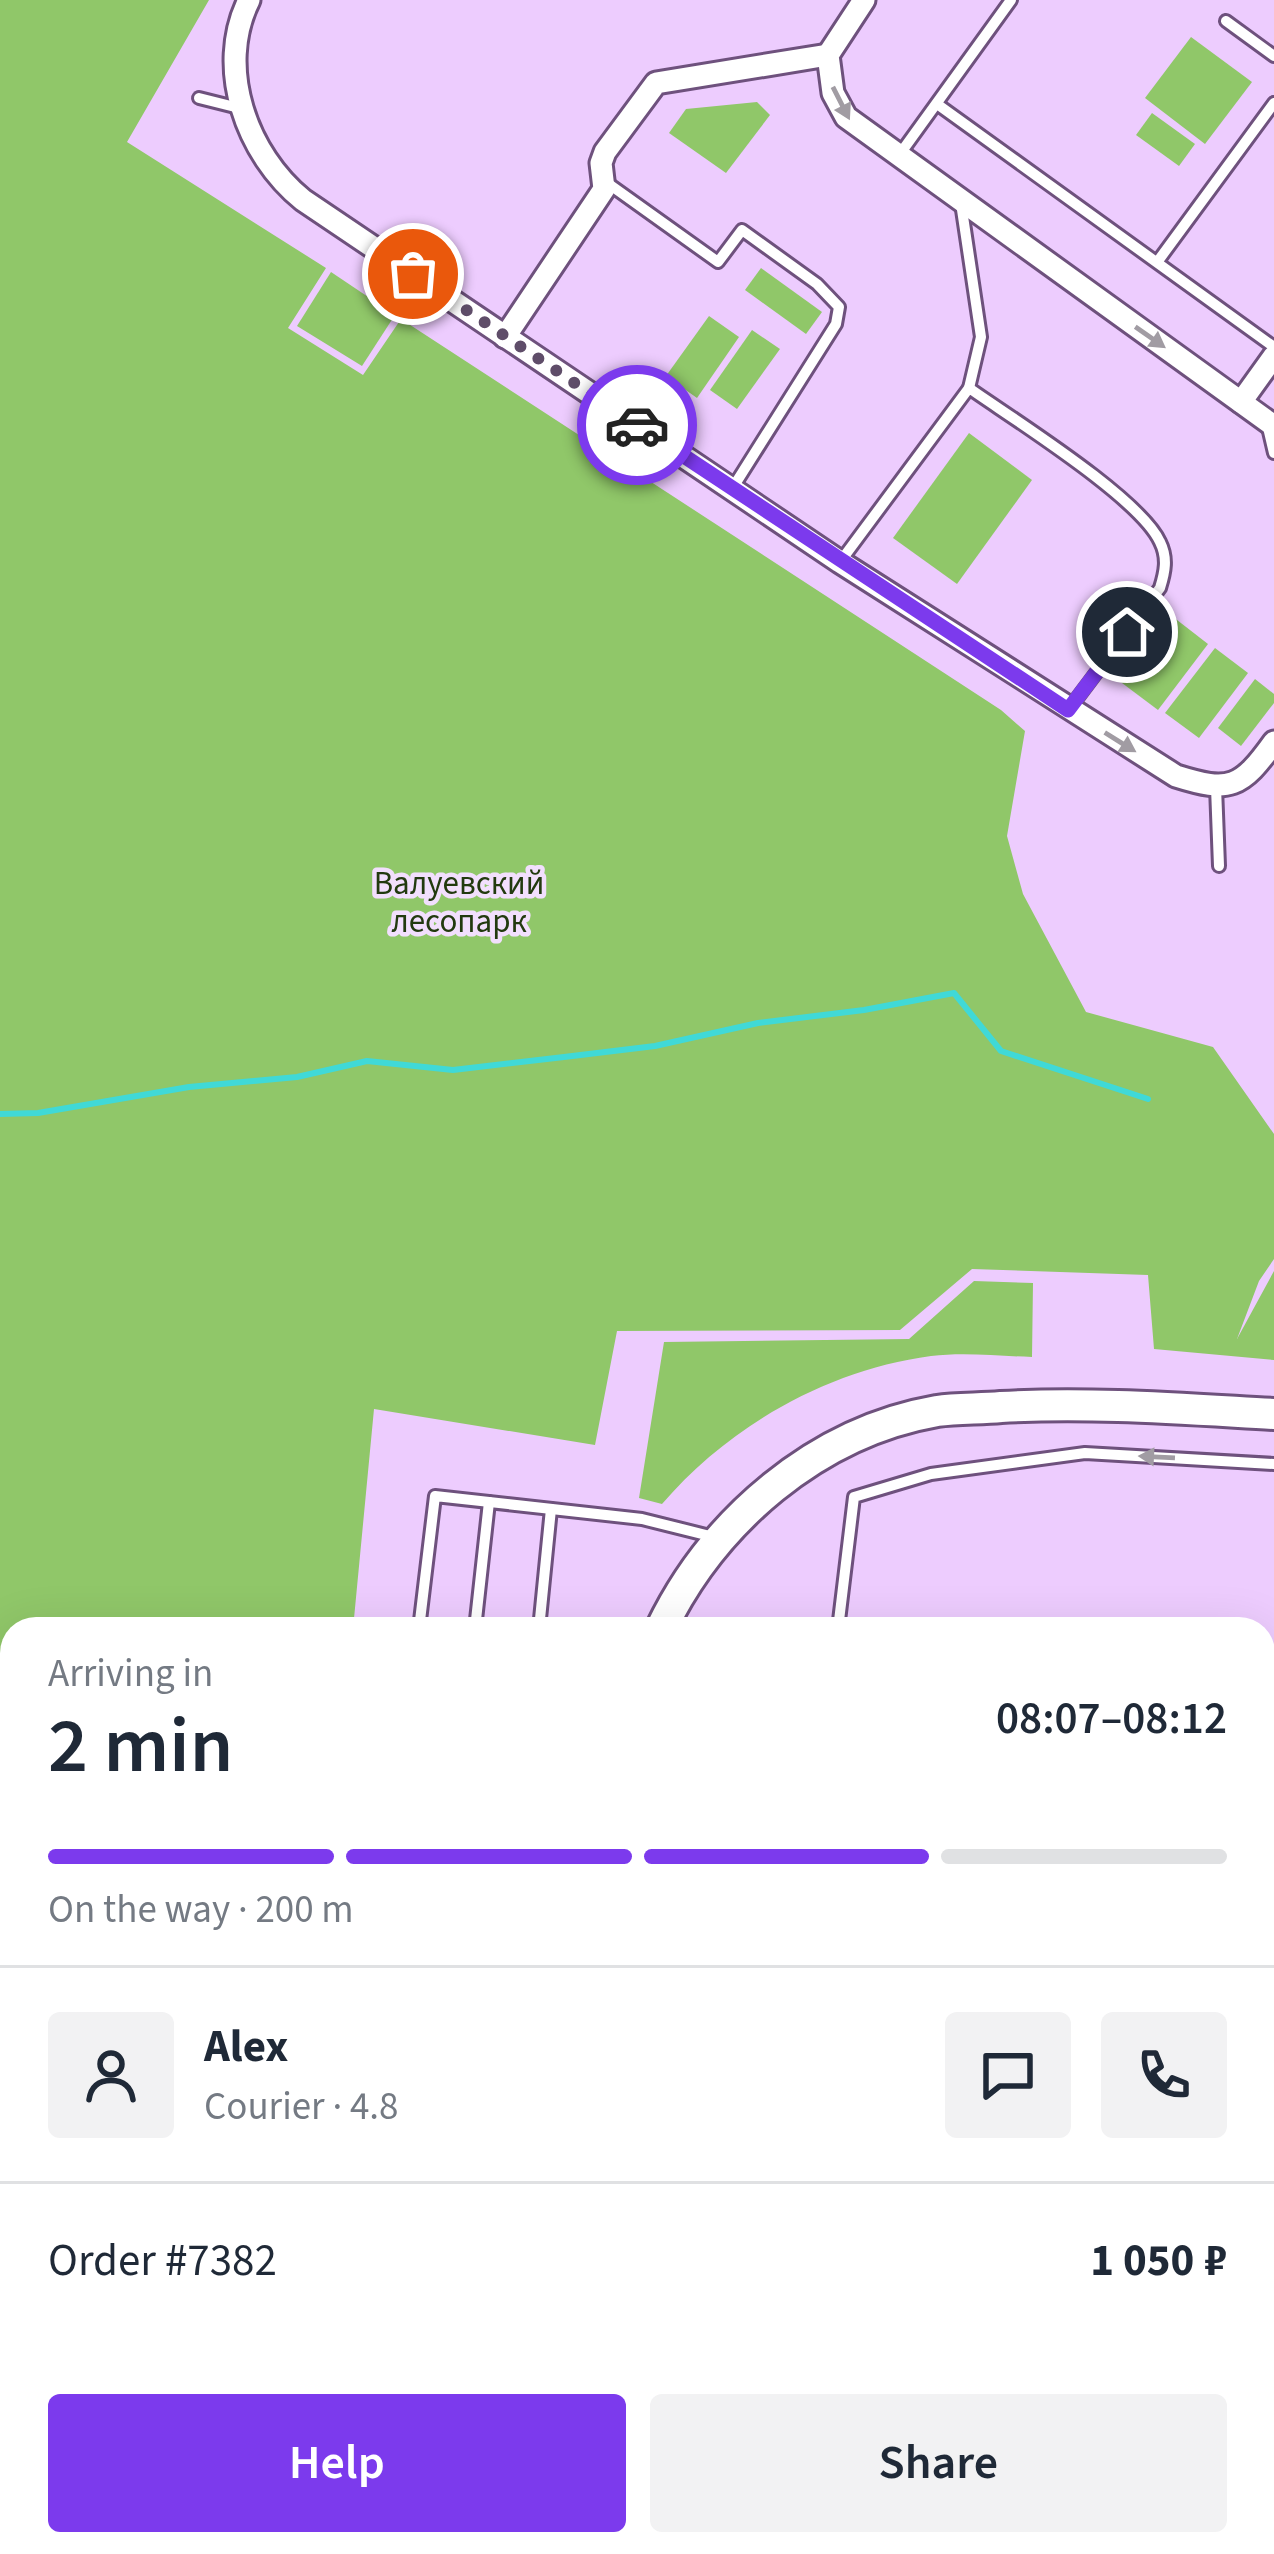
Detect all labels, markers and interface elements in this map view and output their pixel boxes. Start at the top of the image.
one-way arrow [831,86,851,120]
pin [362,223,464,325]
icon: bag [380,241,446,307]
one-way arrow [1133,325,1166,348]
courier [577,365,697,485]
icon: car [604,392,670,458]
pin [1076,581,1178,683]
icon: home [1094,599,1160,665]
one-way arrow [1103,731,1137,752]
park label: Валуевский лесопарк [374,860,544,945]
one-way arrow [1138,1448,1175,1467]
text: Arriving in [48,1646,213,1702]
text: 08:07–08:12 [996,1687,1227,1751]
text: 2 min [48,1691,233,1802]
text: On the way · 200 m [48,1882,354,1938]
button: person [48,2012,174,2138]
button: chat [945,2012,1071,2138]
button: phone [1101,2012,1227,2138]
text: Alex [204,2015,288,2079]
text: Courier · 4.8 [204,2079,398,2135]
text: Order #7382 [48,2229,277,2293]
text: 1 050 ₽ [1090,2229,1227,2293]
button: Help [48,2394,626,2532]
button: Share [650,2394,1227,2532]

